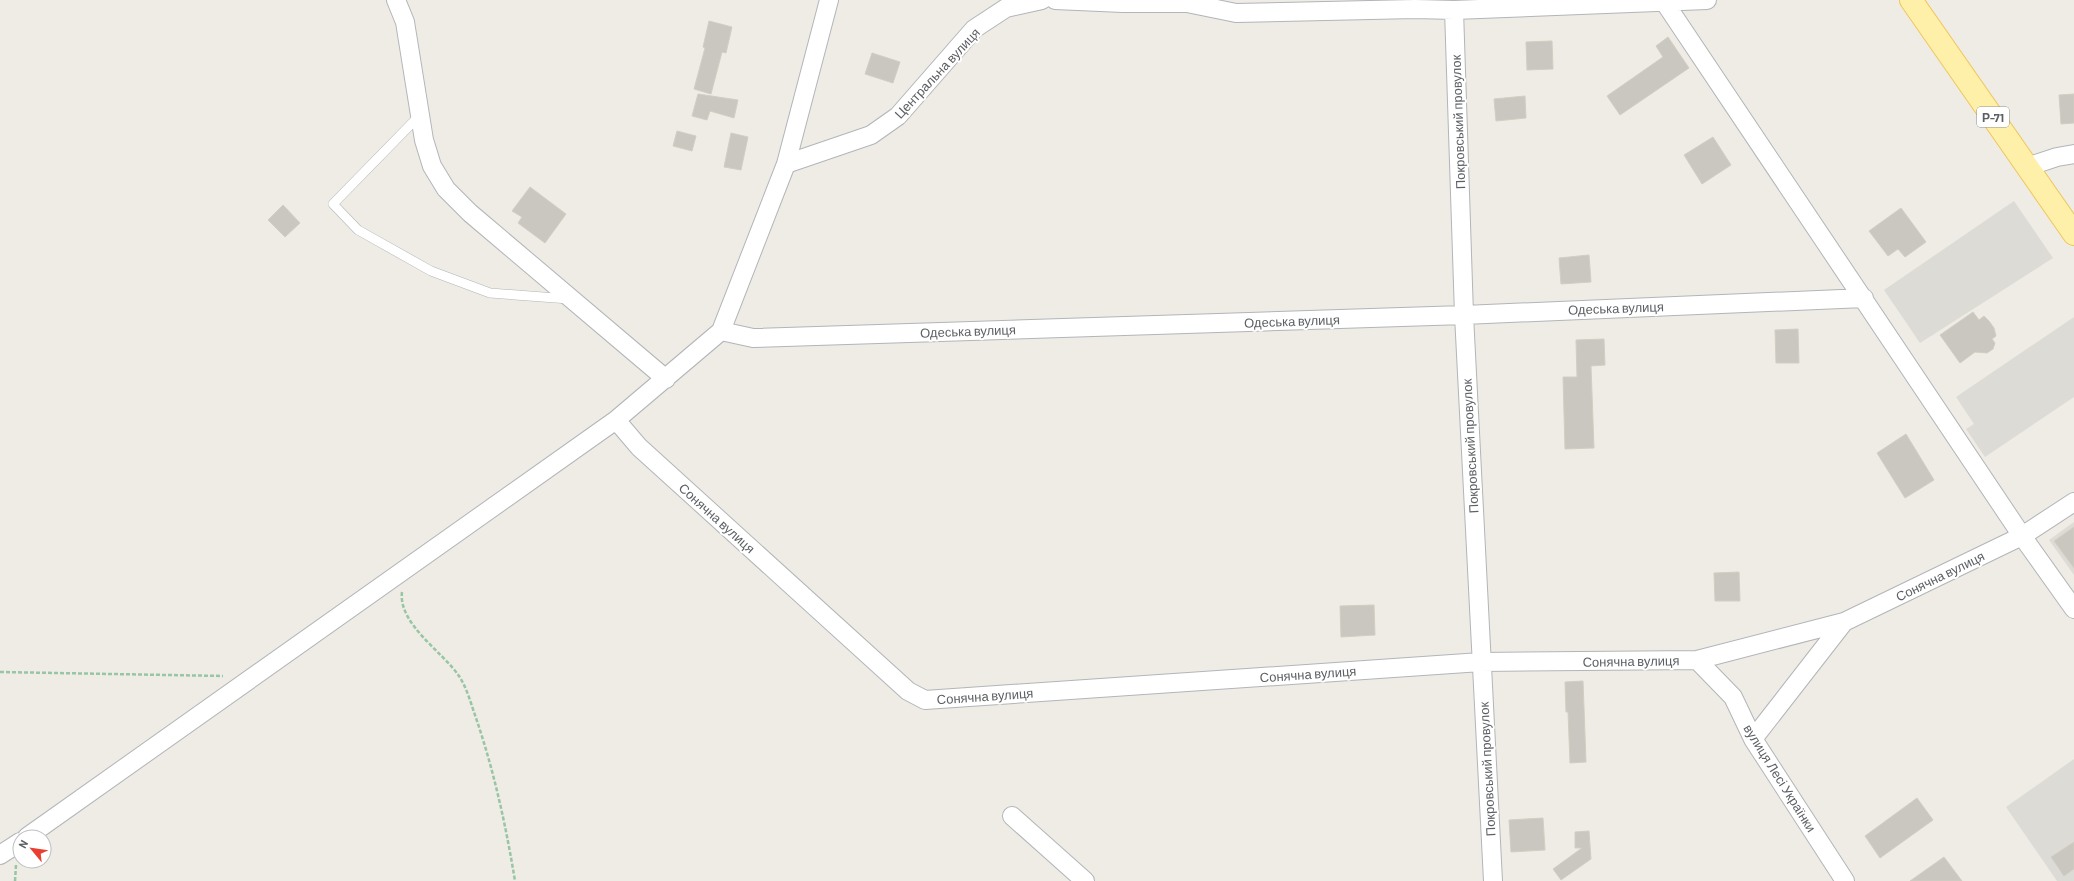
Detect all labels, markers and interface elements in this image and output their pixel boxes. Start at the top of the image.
street label: Центральна вулиця [891,24,983,122]
street label: Покровський провулок [1448,54,1468,190]
road number: Р-71 [1977,107,2009,127]
street label: Одеська вулиця [1568,298,1664,318]
street label: Одеська вулиця [1244,311,1340,331]
street label: Одеська вулиця [920,321,1016,341]
street label: Покровський провулок [1458,378,1482,514]
street label: Сонячна вулиця [676,480,758,556]
street label: Сонячна вулиця [1893,548,1987,604]
street label: Сонячна вулиця [1582,652,1680,670]
street label: Сонячна вулиця [1259,663,1357,685]
street label: Сонячна вулиця [936,685,1034,707]
street label: Покровський провулок [1475,701,1499,837]
street label: вулиця Лесі Українки [1740,721,1820,835]
north arrow [12,829,52,869]
text: N [15,838,30,850]

